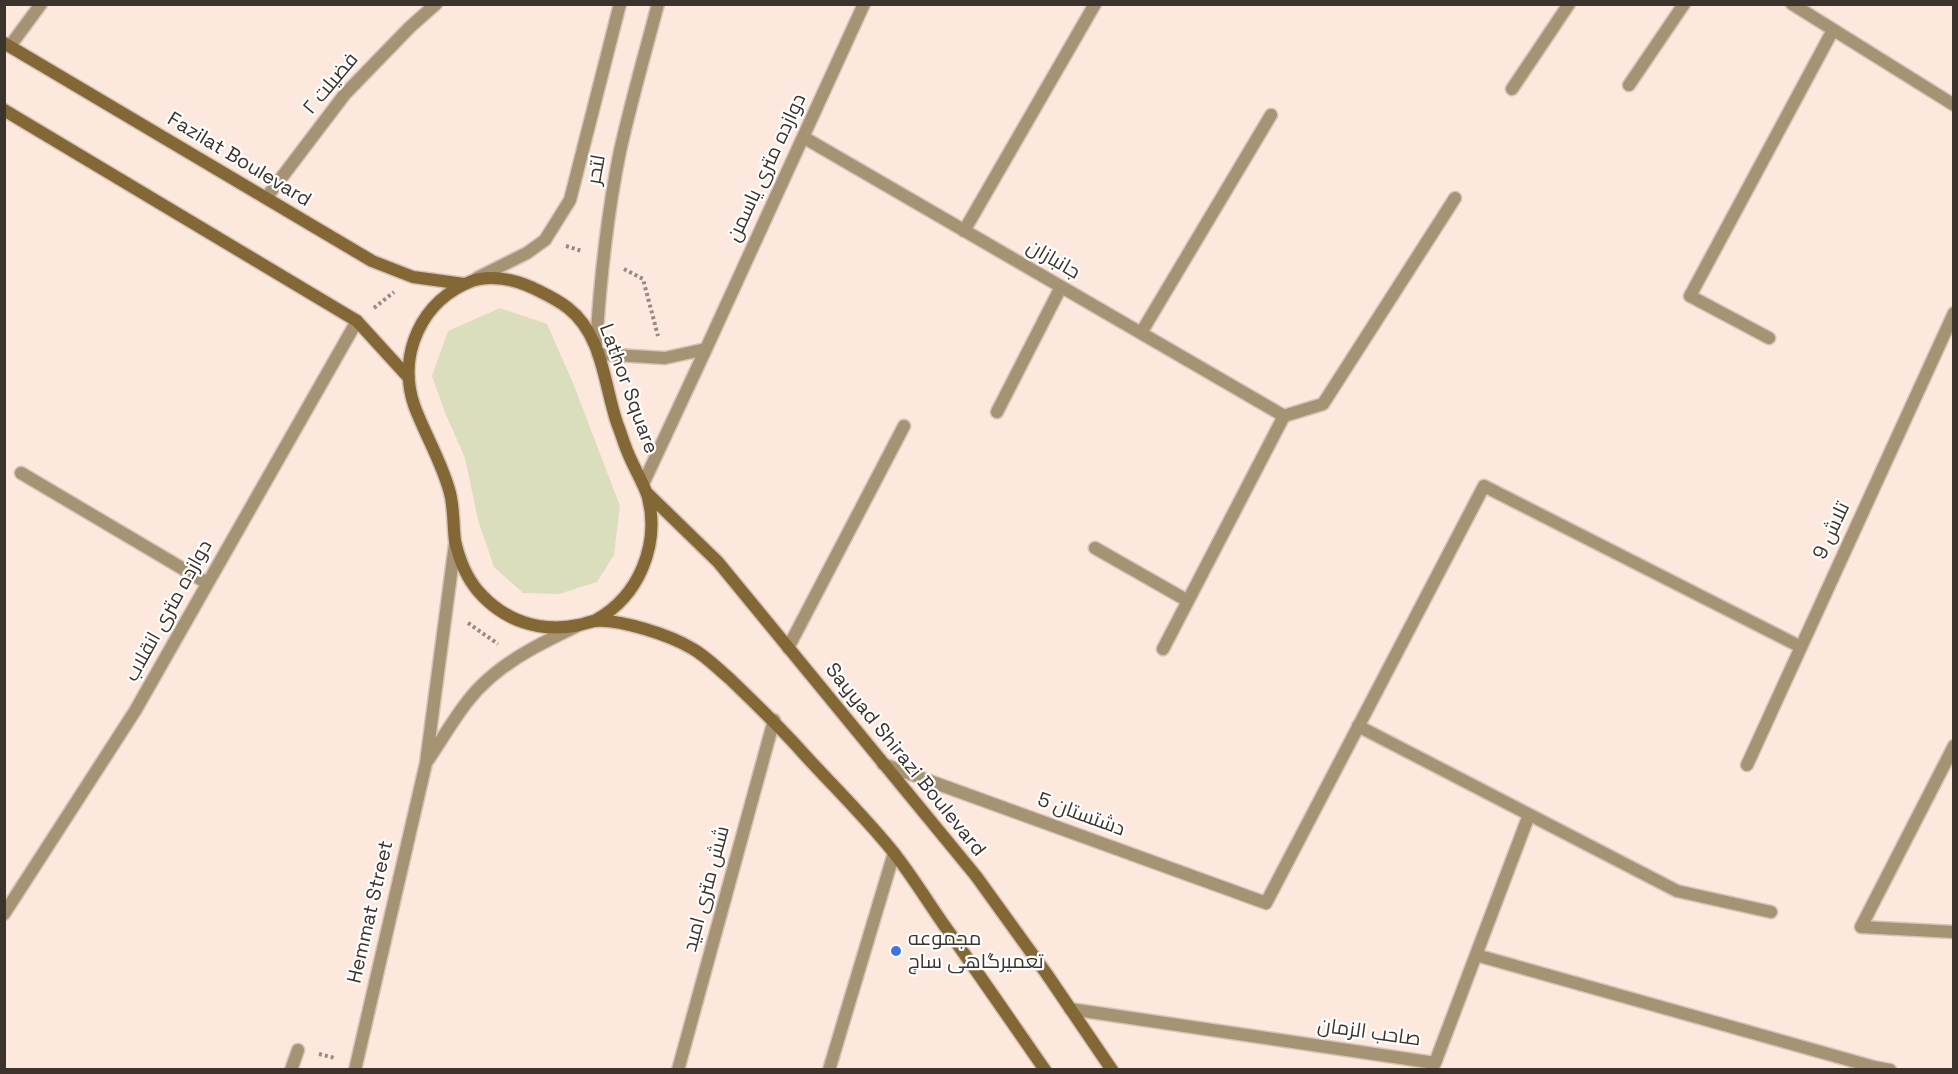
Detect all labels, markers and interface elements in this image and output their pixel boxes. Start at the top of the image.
street label: فضیلت ۲ [298,48,364,120]
street label: دوازده متری یاسمن [722,90,812,246]
street label: Fazilat Boulevard [163,108,315,212]
street label: لتحر [583,153,611,187]
street label: جانبازان [1022,235,1084,285]
street label: Lathor Square [593,321,663,457]
street label: تلاش 9 [1808,499,1856,563]
street label: دوازده متری انقلاب [120,536,218,686]
street label: Sayyad Shirazi Boulevard [820,658,990,862]
street label: دشتستان 5 [1034,788,1128,842]
street label: شش متری امید [679,823,735,955]
street label: Hemmat Street [343,838,399,986]
place label: مجموعه تعمیرگاهی ساچ [908,928,1044,975]
marker: مجموعه تعمیرگاهی ساچ [889,944,903,958]
street label: صاحب الزمان [1316,1014,1422,1052]

